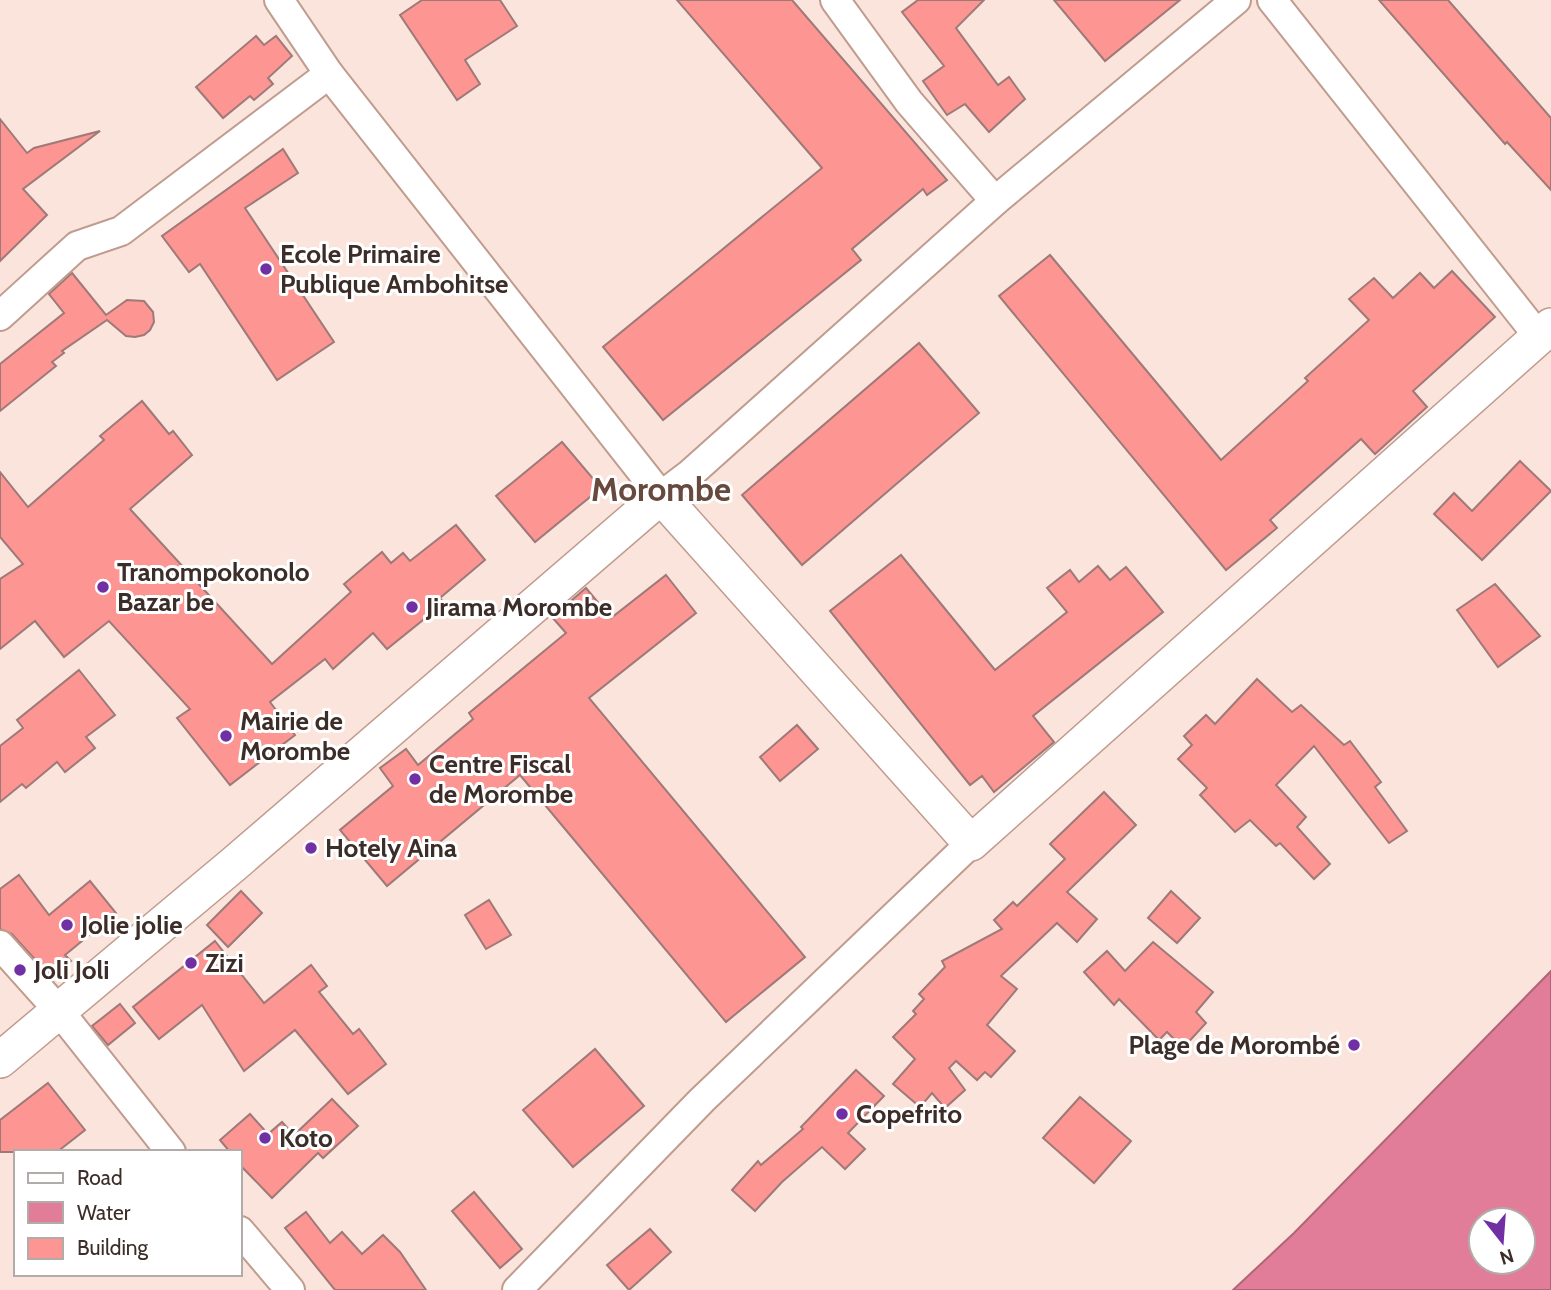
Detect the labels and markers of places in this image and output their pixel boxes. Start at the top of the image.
place label: Ecole Primaire Publique Ambohitse [280,238,509,300]
marker: Ecole Primaire Publique Ambohitse [258,261,274,277]
place label: Tranompokonolo Bazar be [117,556,310,618]
marker: Tranompokonolo Bazar be [95,579,111,595]
place label: Jirama Morombe [425,591,612,623]
marker: Jirama Morombe [404,599,420,615]
place label: Mairie de Morombe [240,705,350,767]
marker: Mairie de Morombe [218,728,234,744]
place label: Centre Fiscal de Morombe [429,748,573,810]
marker: Centre Fiscal de Morombe [407,771,423,787]
place label: Hotely Aina [325,832,457,864]
marker: Hotely Aina [303,840,319,856]
place label: Jolie jolie [80,909,183,941]
marker: Jolie jolie [59,917,75,933]
place label: Zizi [205,947,244,979]
place label: Joli Joli [33,954,110,986]
marker: Zizi [183,955,199,971]
marker: Joli Joli [12,962,28,978]
place label: Plage de Morombé [1128,1029,1340,1061]
marker: Plage de Morombé [1346,1037,1362,1053]
place label: Copefrito [856,1098,962,1130]
marker: Copefrito [834,1106,850,1122]
place label: Koto [279,1122,333,1154]
marker: Koto [257,1130,273,1146]

